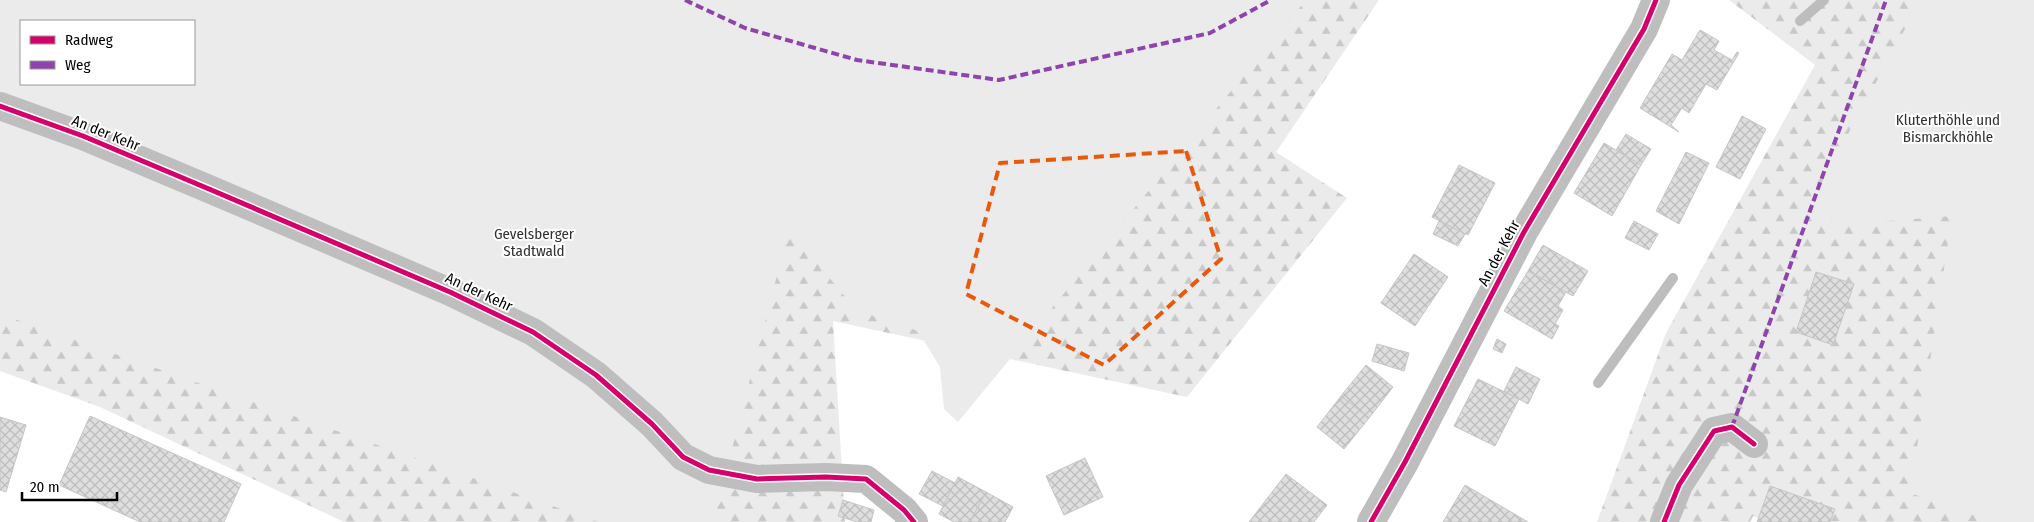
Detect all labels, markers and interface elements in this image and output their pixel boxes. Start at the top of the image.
legend [20,20,195,85]
text: Radweg [65,31,113,49]
text: Weg [65,56,91,74]
street label: An der Kehr [69,111,143,155]
park label: Kluterthöhle und Bismarckhöhle [1896,111,2000,146]
street label: An der Kehr [1474,216,1524,289]
park label: Gevelsberger Stadtwald [494,225,575,260]
street label: An der Kehr [443,269,516,316]
scale bar [22,470,118,502]
text: 20 m [30,478,60,496]

